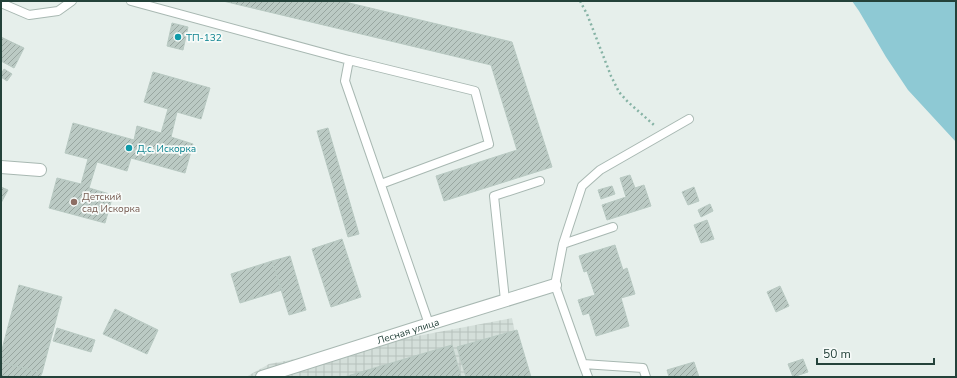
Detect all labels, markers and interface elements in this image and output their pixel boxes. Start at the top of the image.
place label: ТП-132 [186,31,222,45]
marker: ТП-132 [173,32,183,42]
place label: Д.с. Искорка [137,142,196,156]
marker: Д.с. Искорка [124,143,134,153]
place label: Детский сад Искорка [82,190,140,216]
marker: Детский сад Искорка [69,197,79,207]
street label: Лесная улица [375,315,441,348]
scale bar [817,340,934,366]
text: 50 m [823,346,851,362]

